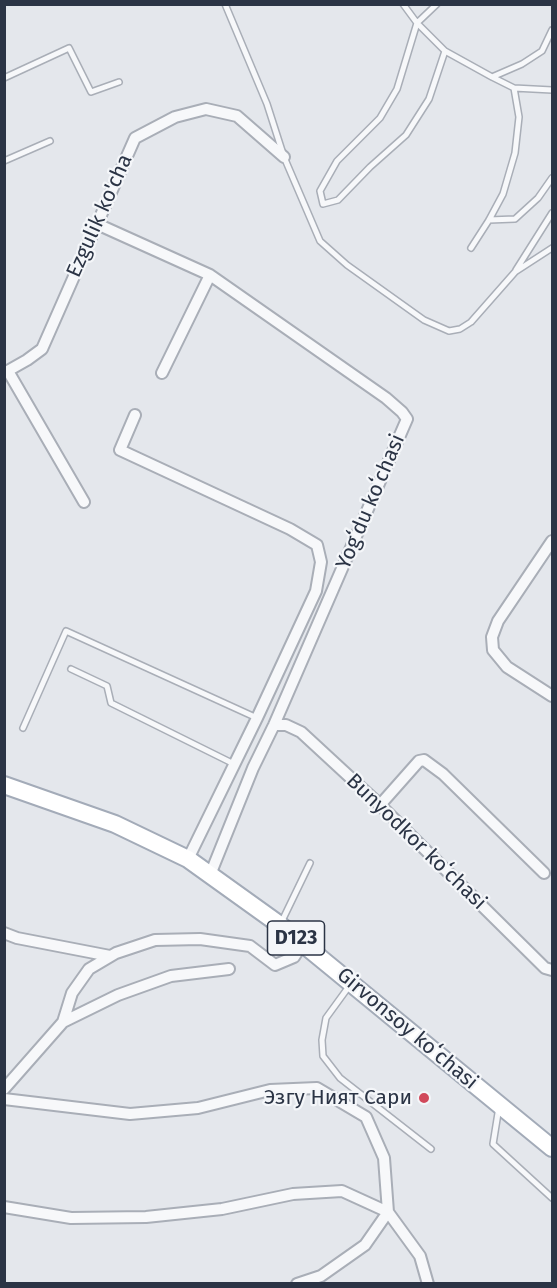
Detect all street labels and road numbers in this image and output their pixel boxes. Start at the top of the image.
street label: Ezgulik ko'cha [62,150,138,282]
street label: Yogʻdu koʻchasi [331,431,411,573]
street label: Bunyodkor koʻchasi [341,769,491,915]
road number: D123 [268,921,324,955]
street label: Girvonsoy koʻchasi [331,963,483,1095]

